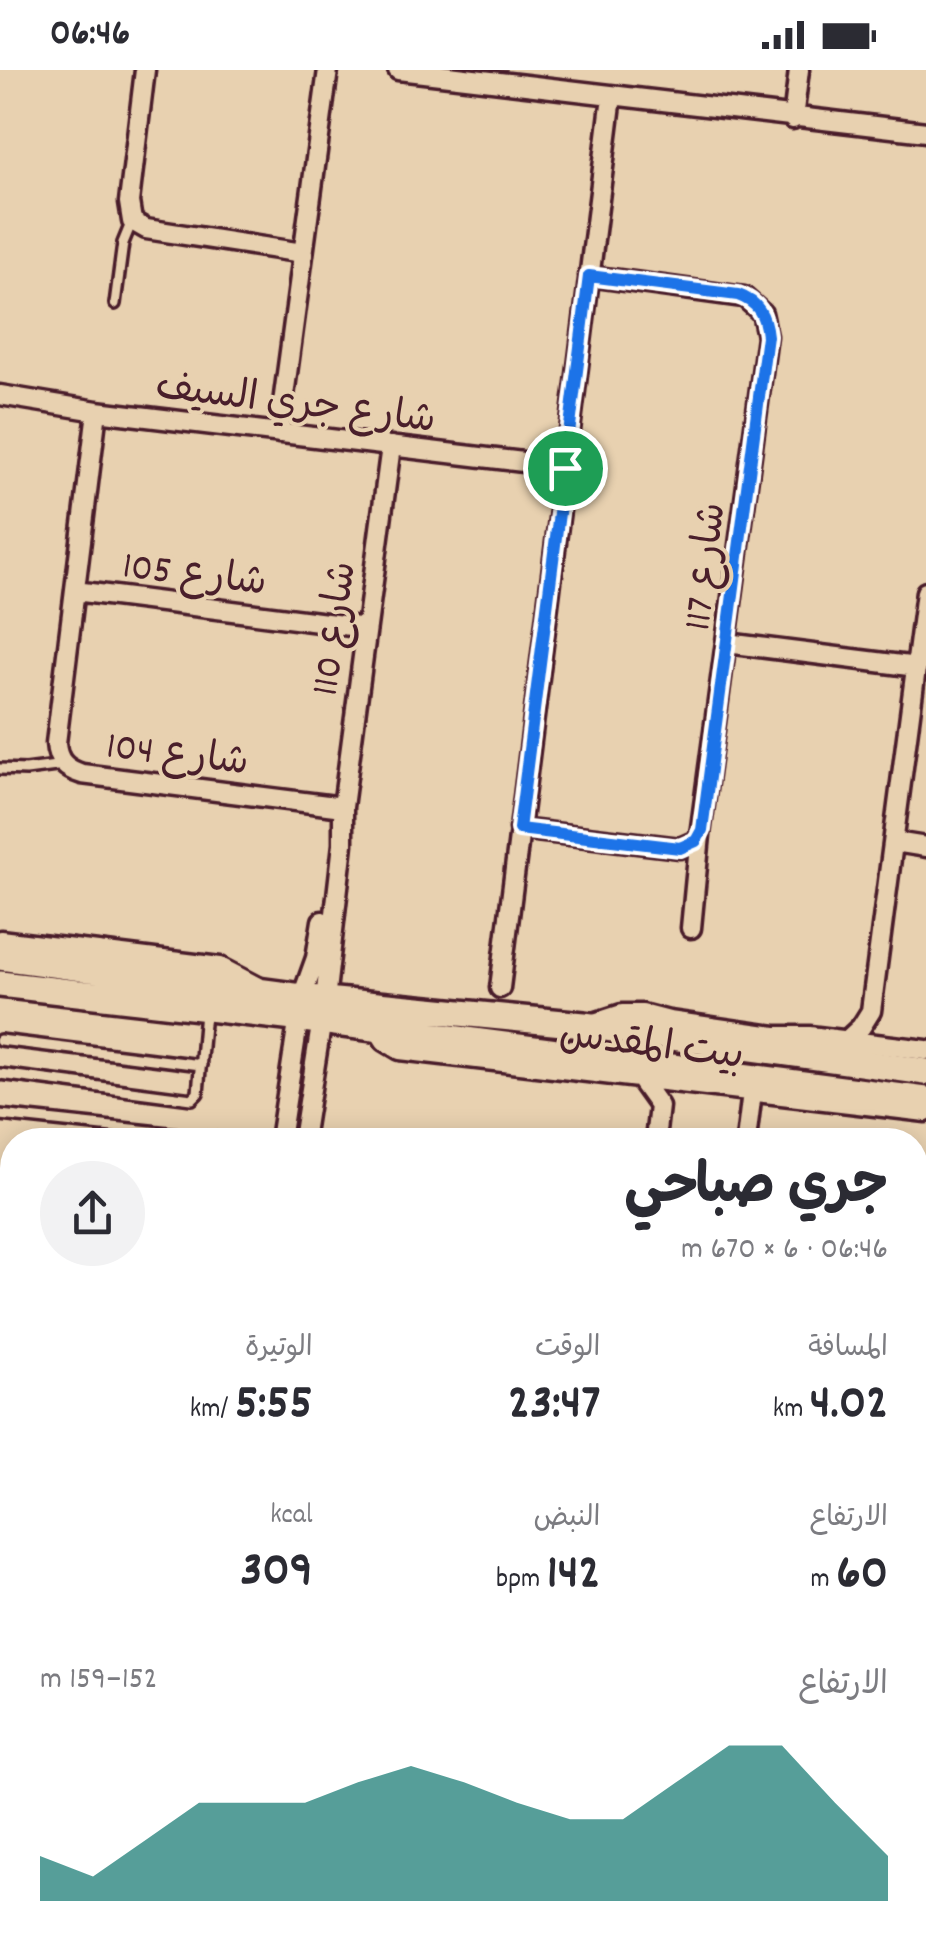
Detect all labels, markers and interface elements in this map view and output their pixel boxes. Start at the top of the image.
text: 06:46 [50,8,130,63]
street label: شارع جري السيف [152,361,439,452]
pin [523,426,608,511]
icon: arrive [538,441,593,496]
street label: شارع 117 [672,500,745,634]
street label: شارع 105 [119,540,270,615]
street label: شارع 110 [300,558,375,700]
street label: شارع 104 [103,720,252,794]
street label: بيت المقدس [556,1009,747,1088]
text: جري صباحي [624,1151,888,1230]
button: share [40,1161,145,1266]
text: 06:46 · 6 × 670 m [681,1228,888,1274]
text: الوتيرة [245,1330,313,1370]
text: الوقت [535,1330,600,1370]
text: المسافة [808,1330,888,1370]
text: 5:55 [235,1370,313,1442]
text: 23:47 [508,1370,600,1442]
text: 4.02 [810,1370,888,1442]
text: /km [190,1391,235,1431]
text: km [773,1391,810,1431]
text: kcal [270,1497,313,1537]
text: النبض [533,1500,600,1540]
text: الارتفاع [809,1500,888,1540]
text: 309 [240,1537,313,1609]
text: 142 [547,1540,600,1612]
text: 60 [836,1540,888,1612]
text: bpm [496,1561,547,1601]
text: m [811,1561,836,1601]
text: 152–159 m [40,1658,157,1704]
text: الارتفاع [798,1664,888,1710]

